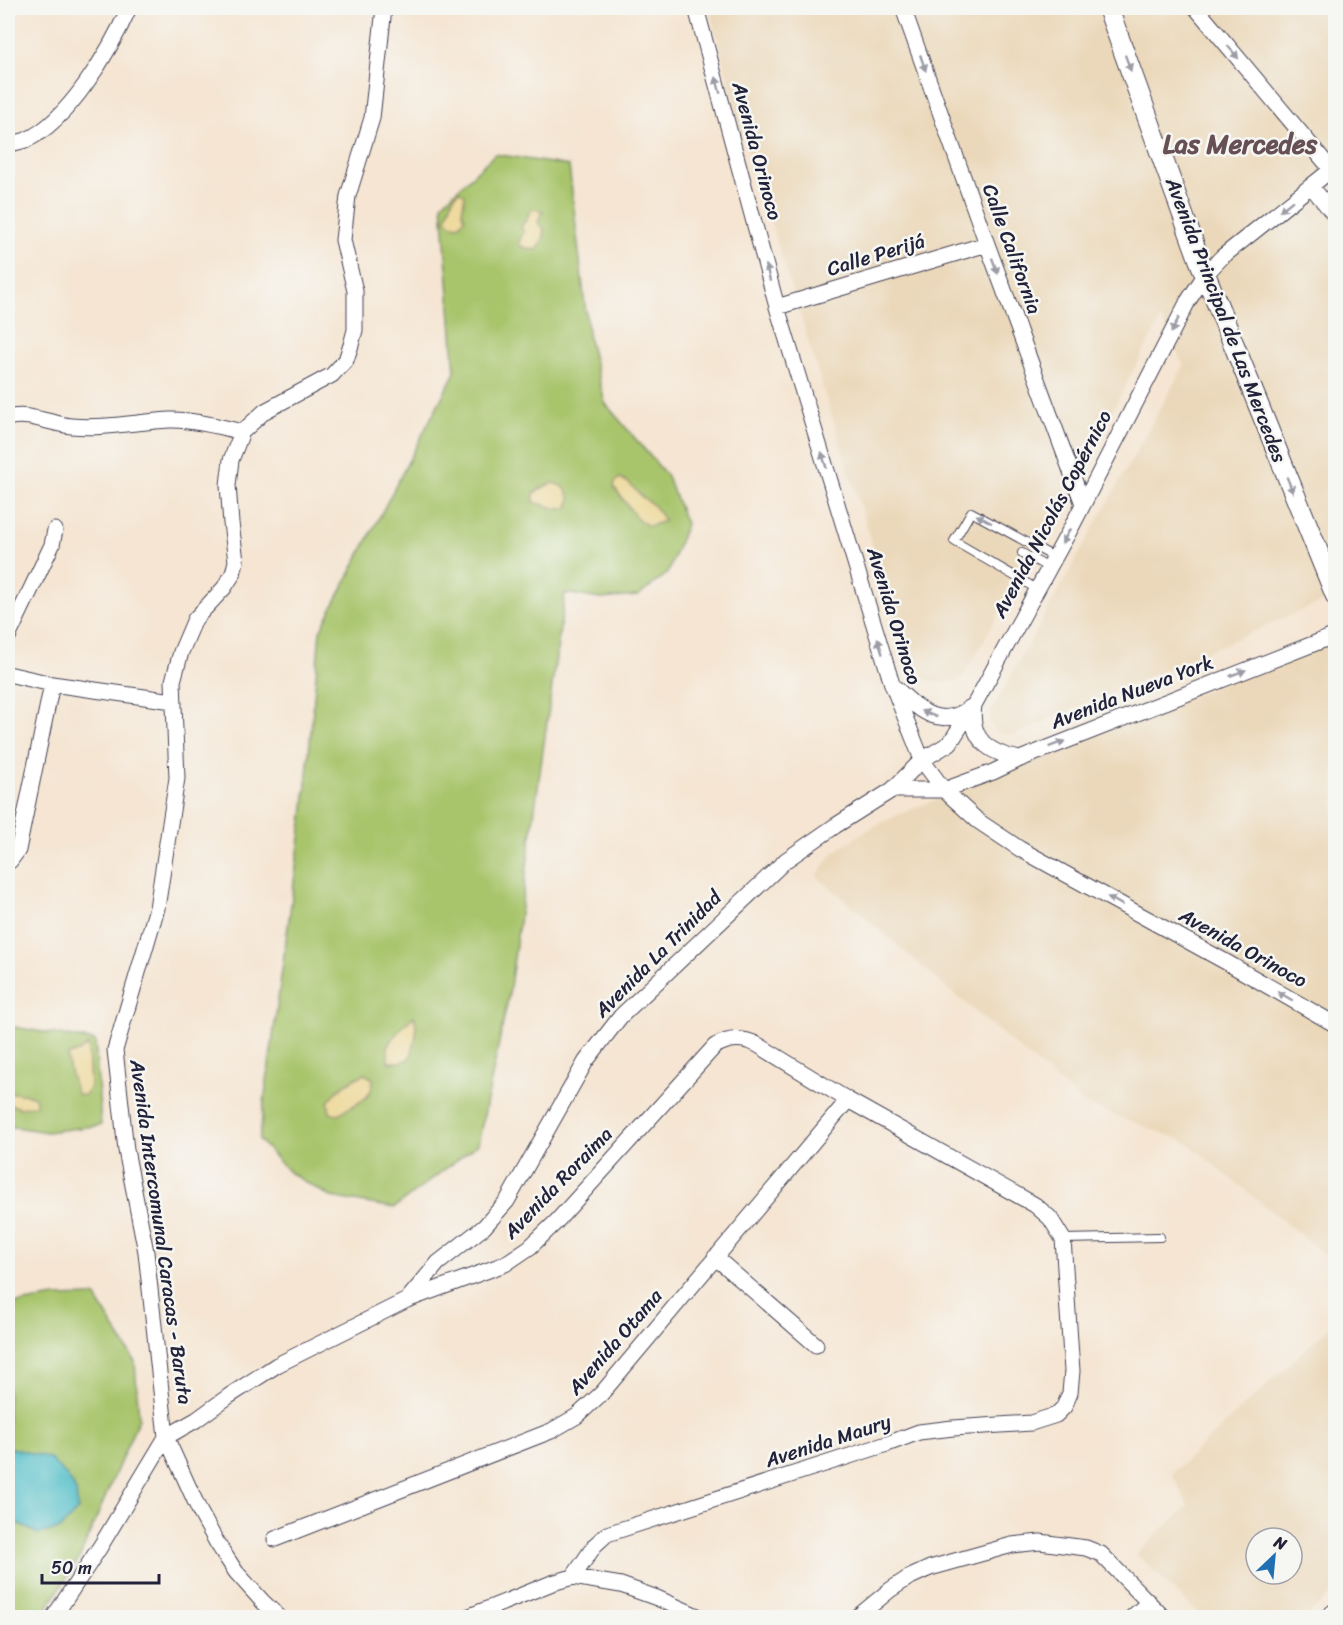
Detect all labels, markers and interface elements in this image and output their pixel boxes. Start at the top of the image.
one-way arrow [1227,44,1240,60]
one-way arrow [918,54,928,72]
one-way arrow [1124,54,1134,72]
one-way arrow [712,75,722,94]
street label: Avenida Orinoco [721,77,792,224]
district label: Las Mercedes [1163,121,1318,167]
street label: Avenida Principal de Las Mercedes [1155,171,1297,469]
street label: Calle California [972,179,1052,319]
one-way arrow [1279,199,1294,212]
street label: Calle Perijá [823,223,929,287]
one-way arrow [991,257,1000,275]
one-way arrow [763,264,773,282]
one-way arrow [1171,316,1181,334]
street label: Avenida Nicolás Copérnico [982,404,1122,625]
one-way arrow [818,451,828,469]
one-way arrow [1286,476,1295,494]
one-way arrow [975,514,992,524]
one-way arrow [1062,527,1072,544]
street label: Avenida Orinoco [856,542,932,689]
one-way arrow [875,637,884,655]
street label: Avenida Nueva York [1044,645,1219,740]
one-way arrow [1230,668,1248,678]
one-way arrow [920,709,938,719]
one-way arrow [1048,739,1066,749]
street label: Avenida La Trinidad [585,881,731,1027]
one-way arrow [1106,896,1123,906]
street label: Avenida Orinoco [1171,898,1314,998]
one-way arrow [1276,991,1293,1001]
street label: Avenida Intercomunal Caracas - Baruta [119,1056,203,1407]
street label: Avenida Roraima [494,1118,621,1248]
street label: Avenida Otama [558,1280,672,1404]
street label: Avenida Maury [760,1404,896,1478]
north arrow [1244,1526,1304,1586]
text: N [1268,1527,1293,1559]
scale bar [42,1547,159,1585]
text: 50 m [51,1552,92,1584]

